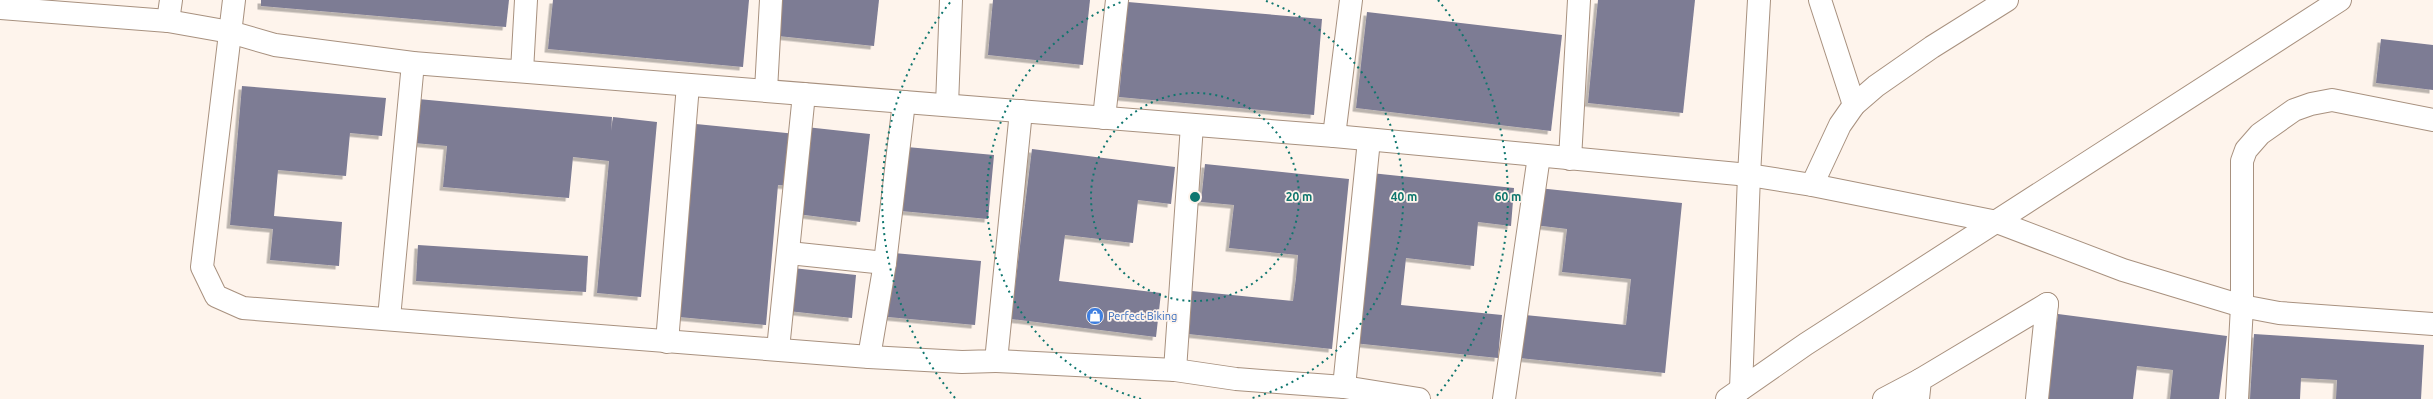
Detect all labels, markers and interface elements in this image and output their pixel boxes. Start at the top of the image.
centre of rings [1188,190,1202,204]
text: 20 m [1286,190,1312,203]
text: 40 m [1391,190,1417,203]
text: 60 m [1495,190,1521,203]
shop icon: Perfect Biking [1085,306,1105,326]
place label: Perfect Biking [1108,310,1177,322]

